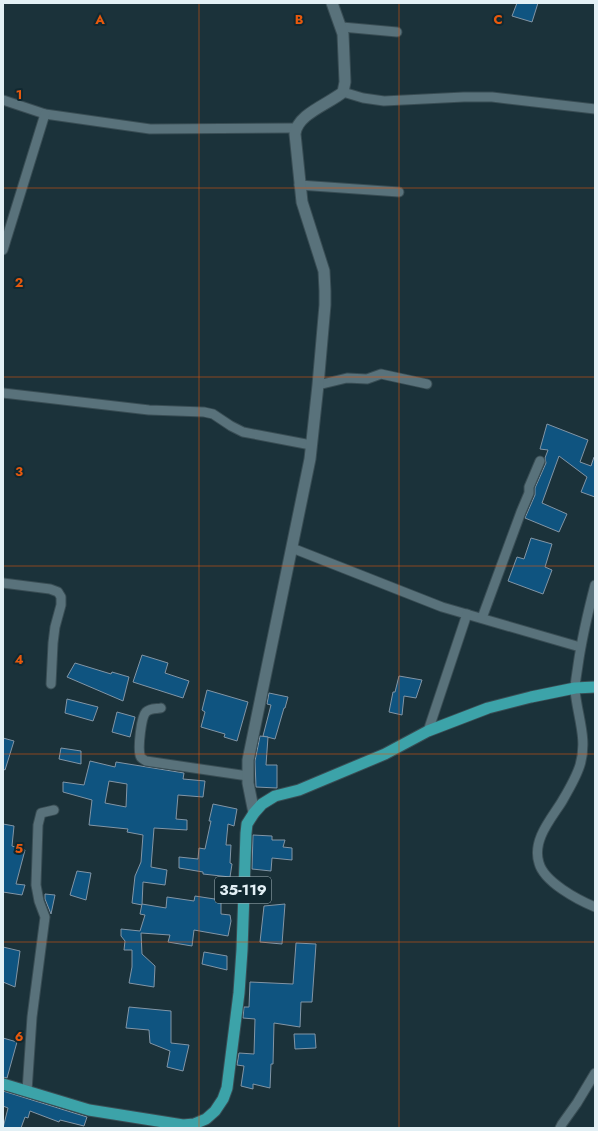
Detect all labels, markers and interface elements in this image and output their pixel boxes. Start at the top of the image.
text: A [94,10,105,29]
text: B [295,10,304,29]
text: C [493,10,503,29]
text: 1 [16,85,22,104]
text: 2 [15,273,23,292]
text: 3 [15,462,23,481]
text: 4 [14,650,24,669]
text: 5 [15,839,23,858]
road number: 35-119 [215,877,271,903]
text: 6 [15,1027,24,1046]

